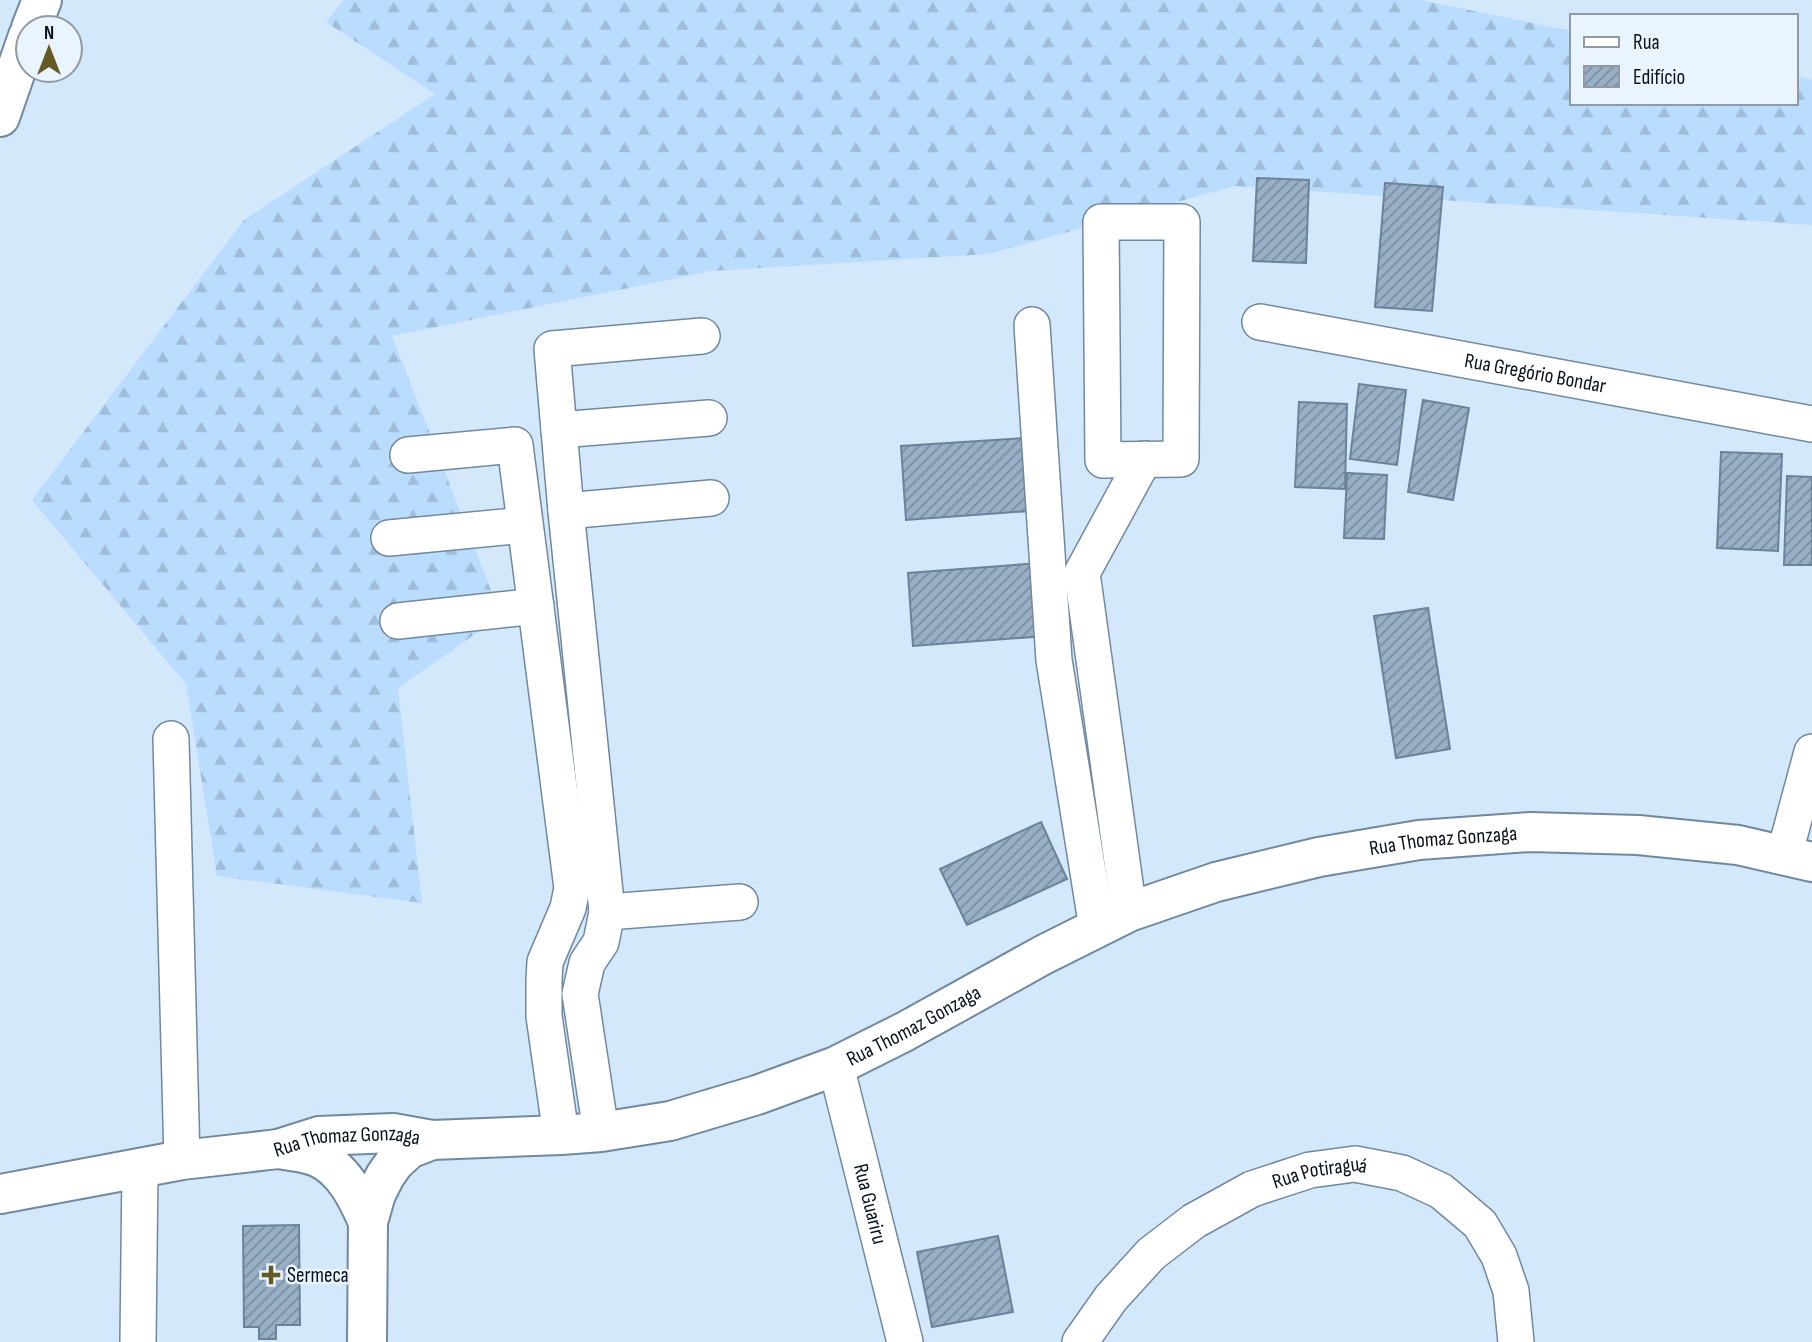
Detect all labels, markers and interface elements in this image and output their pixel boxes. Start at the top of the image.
north arrow [14,14,84,84]
legend [1570,14,1798,105]
text: N [44,22,54,45]
text: Rua [1633,30,1660,55]
text: Edifício [1633,65,1685,90]
street label: Rua Gregório Bondar [1462,348,1608,398]
street label: Rua Thomaz Gonzaga [1367,820,1518,861]
street label: Rua Thomaz Gonzaga [842,980,985,1071]
street label: Rua Thomaz Gonzaga [270,1120,422,1162]
street label: Rua Potiraguá [1269,1151,1369,1194]
street label: Rua Guariru [848,1161,893,1247]
place label: Sermeca [287,1263,349,1288]
marker: Sermeca [261,1265,281,1285]

